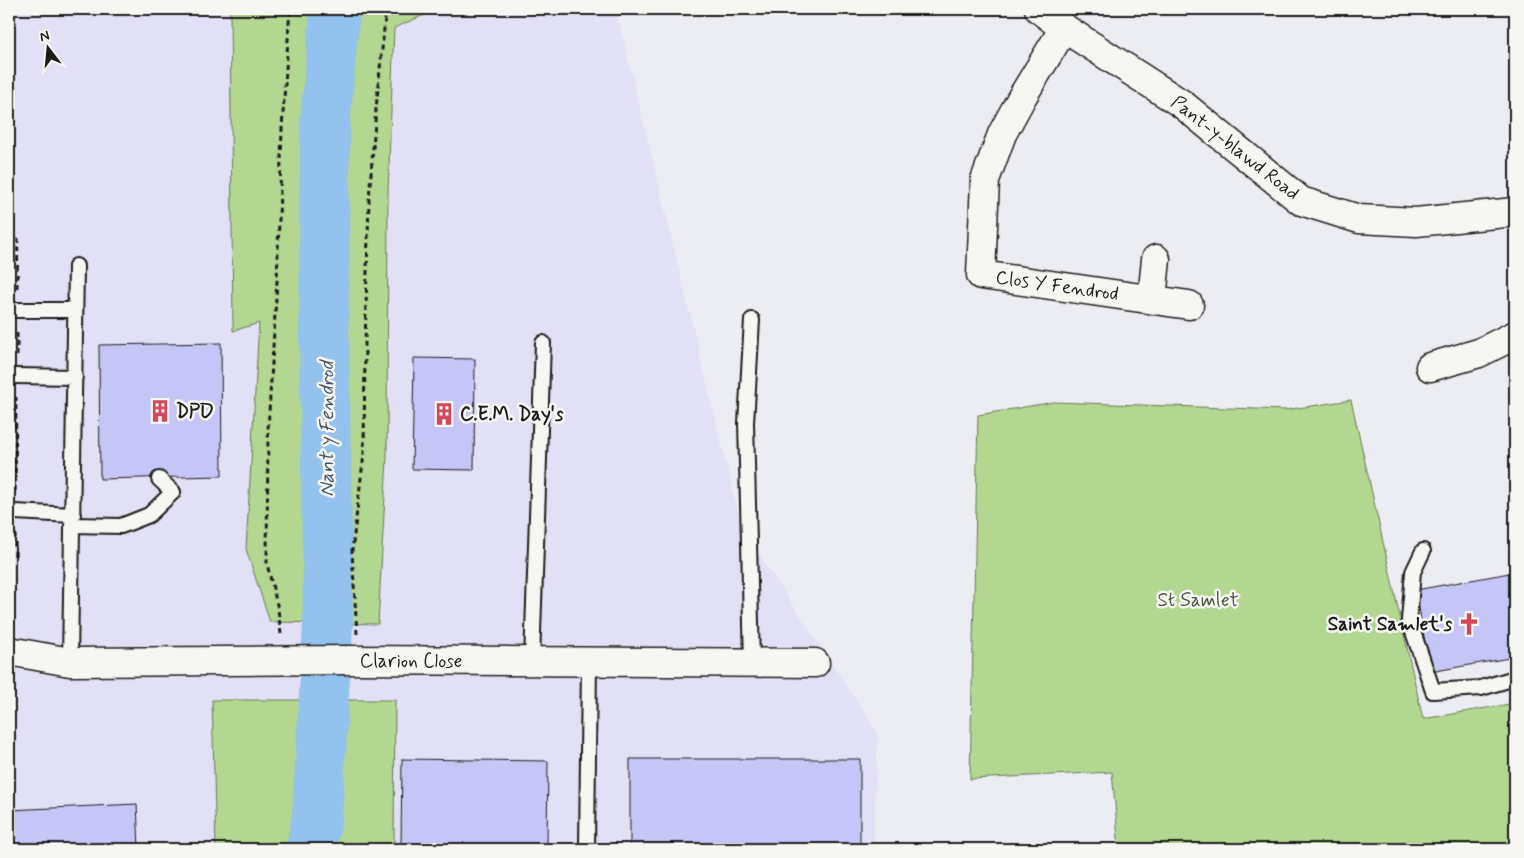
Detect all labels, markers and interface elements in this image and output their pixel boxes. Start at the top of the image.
north arrow [22,22,72,72]
text: N [38,27,52,46]
street label: Pant-y-blawd Road [1165,90,1304,207]
street label: Clos Y Fendrod [994,265,1120,307]
water label: Nant y Fendrod [314,358,341,497]
building icon: DPD [147,398,173,424]
place label: DPD [176,399,214,424]
building icon: C.E.M. Day's [431,401,457,427]
place label: C.E.M. Day's [460,402,564,427]
park label: St Samlet [1157,588,1239,613]
church icon: Saint Samlet's [1456,611,1482,637]
place label: Saint Samlet's [1328,612,1453,637]
street label: Clarion Close [360,649,462,674]

